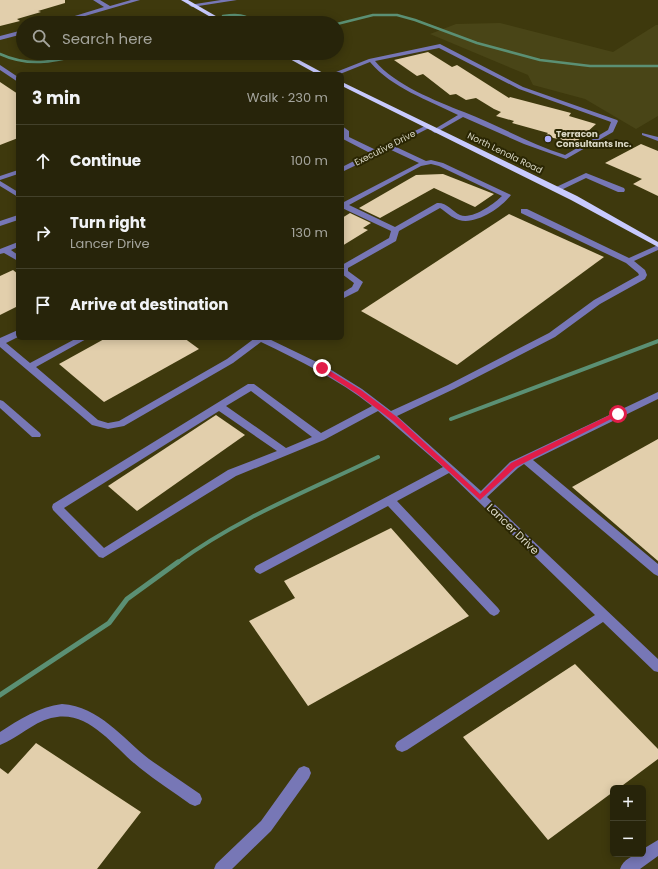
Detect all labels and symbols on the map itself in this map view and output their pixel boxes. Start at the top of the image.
street label: Executive Drive [353,127,418,169]
place label: Terracon Consultants Inc. [556,128,632,150]
street label: North Lenola Road [466,130,544,176]
marker: Terracon Consultants Inc. [543,134,553,144]
route end [313,359,331,377]
route start [609,405,627,423]
street label: Lancer Drive [483,500,543,558]

